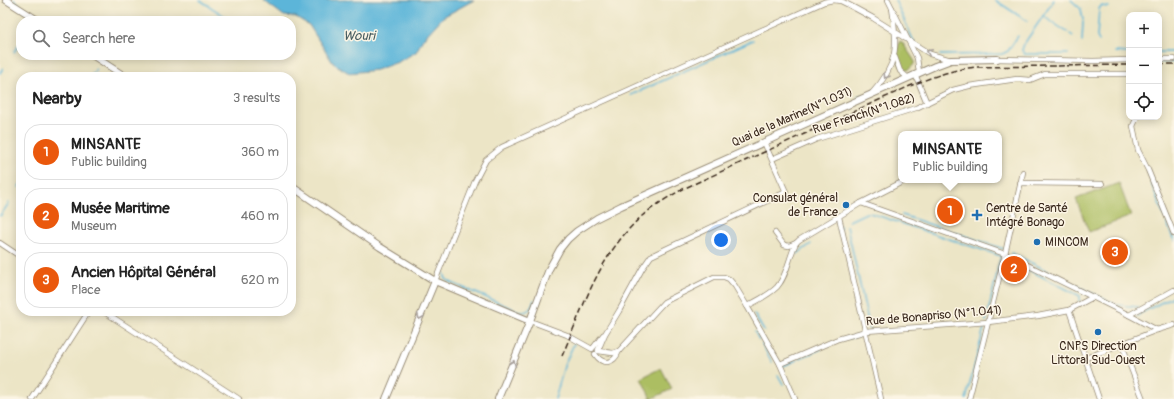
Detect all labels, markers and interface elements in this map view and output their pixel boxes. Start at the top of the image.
map controls [1126,12,1162,120]
button: + [1126,12,1162,48]
search box [16,16,296,60]
icon: search [30,27,52,49]
water label: Wouri [343,28,377,44]
text: Search here [62,29,135,48]
button: − [1126,48,1162,84]
one-way arrow [926,50,933,57]
one-way arrow [883,72,890,79]
street label: Quai de la Marine(N°1.031) [729,84,855,150]
button: locate [1126,84,1162,120]
text: Nearby [32,88,81,109]
text: 3 results [233,90,280,106]
street label: Rue French(N°1.082) [811,90,917,138]
popup [898,131,1002,183]
text: MINSANTE [71,135,141,154]
text: MINSANTE [912,140,982,159]
text: 1 [43,144,49,160]
text: 360 m [241,144,279,160]
text: Public building [71,154,147,170]
text: Public building [912,159,988,175]
place label: Consulat général de France [753,191,838,220]
pin: 1 [937,196,963,226]
text: Musée Maritime [71,199,170,218]
marker: Consulat général de France [841,200,851,210]
place label: Centre de Santé Intégré Bonago [986,201,1068,230]
text: 2 [42,208,50,224]
text: 460 m [241,208,279,224]
marker: Centre de Santé Intégré Bonago [971,209,983,221]
text: Museum [71,218,117,234]
your location [711,230,731,250]
place label: MINCOM [1045,235,1089,250]
marker: MINCOM [1032,237,1042,247]
pin: 3 [1102,237,1128,267]
pin: 2 [1001,254,1027,284]
text: Ancien Hôpital Général [71,263,216,282]
text: 3 [42,272,50,288]
text: 620 m [241,272,279,288]
text: Place [71,282,100,298]
street label: Rue de Bonapriso (N°1.041) [865,303,1003,329]
one-way arrow [417,312,425,320]
marker: CNPS Direction Littoral Sud-Ouest [1093,327,1103,337]
place label: CNPS Direction Littoral Sud-Ouest [1051,339,1145,368]
one-way arrow [508,359,516,366]

